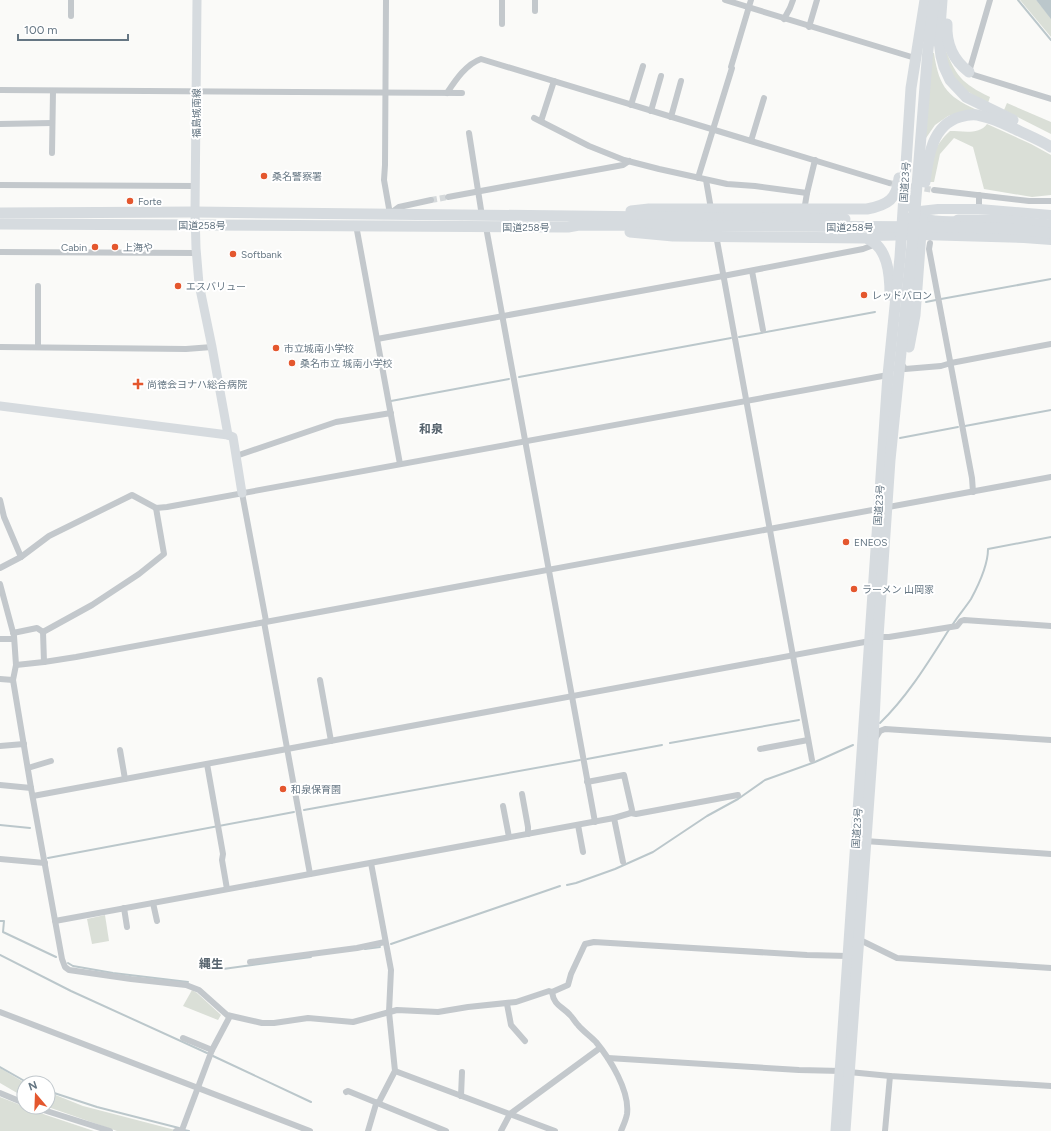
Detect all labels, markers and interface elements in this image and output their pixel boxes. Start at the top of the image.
scale bar [18,16,128,42]
text: 100 m [24,23,58,37]
street label: 福島城南線 [190,88,203,138]
street label: 国道23号 [897,161,913,203]
place label: 桑名警察署 [272,170,322,183]
marker: 桑名警察署 [259,171,269,181]
place label: Forte [138,195,162,208]
marker: Forte [125,196,135,206]
street label: 国道258号 [178,219,226,232]
street label: 国道258号 [502,221,550,234]
street label: 国道258号 [826,221,874,234]
place label: Cabin [61,241,87,254]
place label: 上海や [123,241,153,254]
marker: Cabin [90,242,100,252]
marker: 上海や [110,242,120,252]
place label: Softbank [241,248,282,261]
marker: Softbank [228,249,238,259]
place label: エスバリュー [186,280,246,293]
marker: エスバリュー [173,281,183,291]
place label: レッドバロン [872,289,932,302]
marker: レッドバロン [859,290,869,300]
place label: 市立城南小学校 [284,342,354,355]
marker: 市立城南小学校 [271,343,281,353]
place label: 桑名市立 城南小学校 [300,357,392,370]
marker: 桑名市立 城南小学校 [287,358,297,368]
marker: 尚徳会ヨナハ総合病院 [132,378,144,390]
place label: 尚徳会ヨナハ総合病院 [147,378,247,391]
district label: 和泉 [419,422,443,436]
street label: 国道23号 [871,484,887,526]
place label: ENEOS [854,536,887,549]
marker: ENEOS [841,537,851,547]
place label: ラーメン 山岡家 [862,583,934,596]
marker: ラーメン 山岡家 [849,584,859,594]
place label: 和泉保育園 [291,783,341,796]
marker: 和泉保育園 [278,784,288,794]
street label: 国道23号 [849,807,865,849]
district label: 縄生 [199,957,223,971]
north arrow [16,1075,56,1115]
text: N [27,1078,39,1094]

